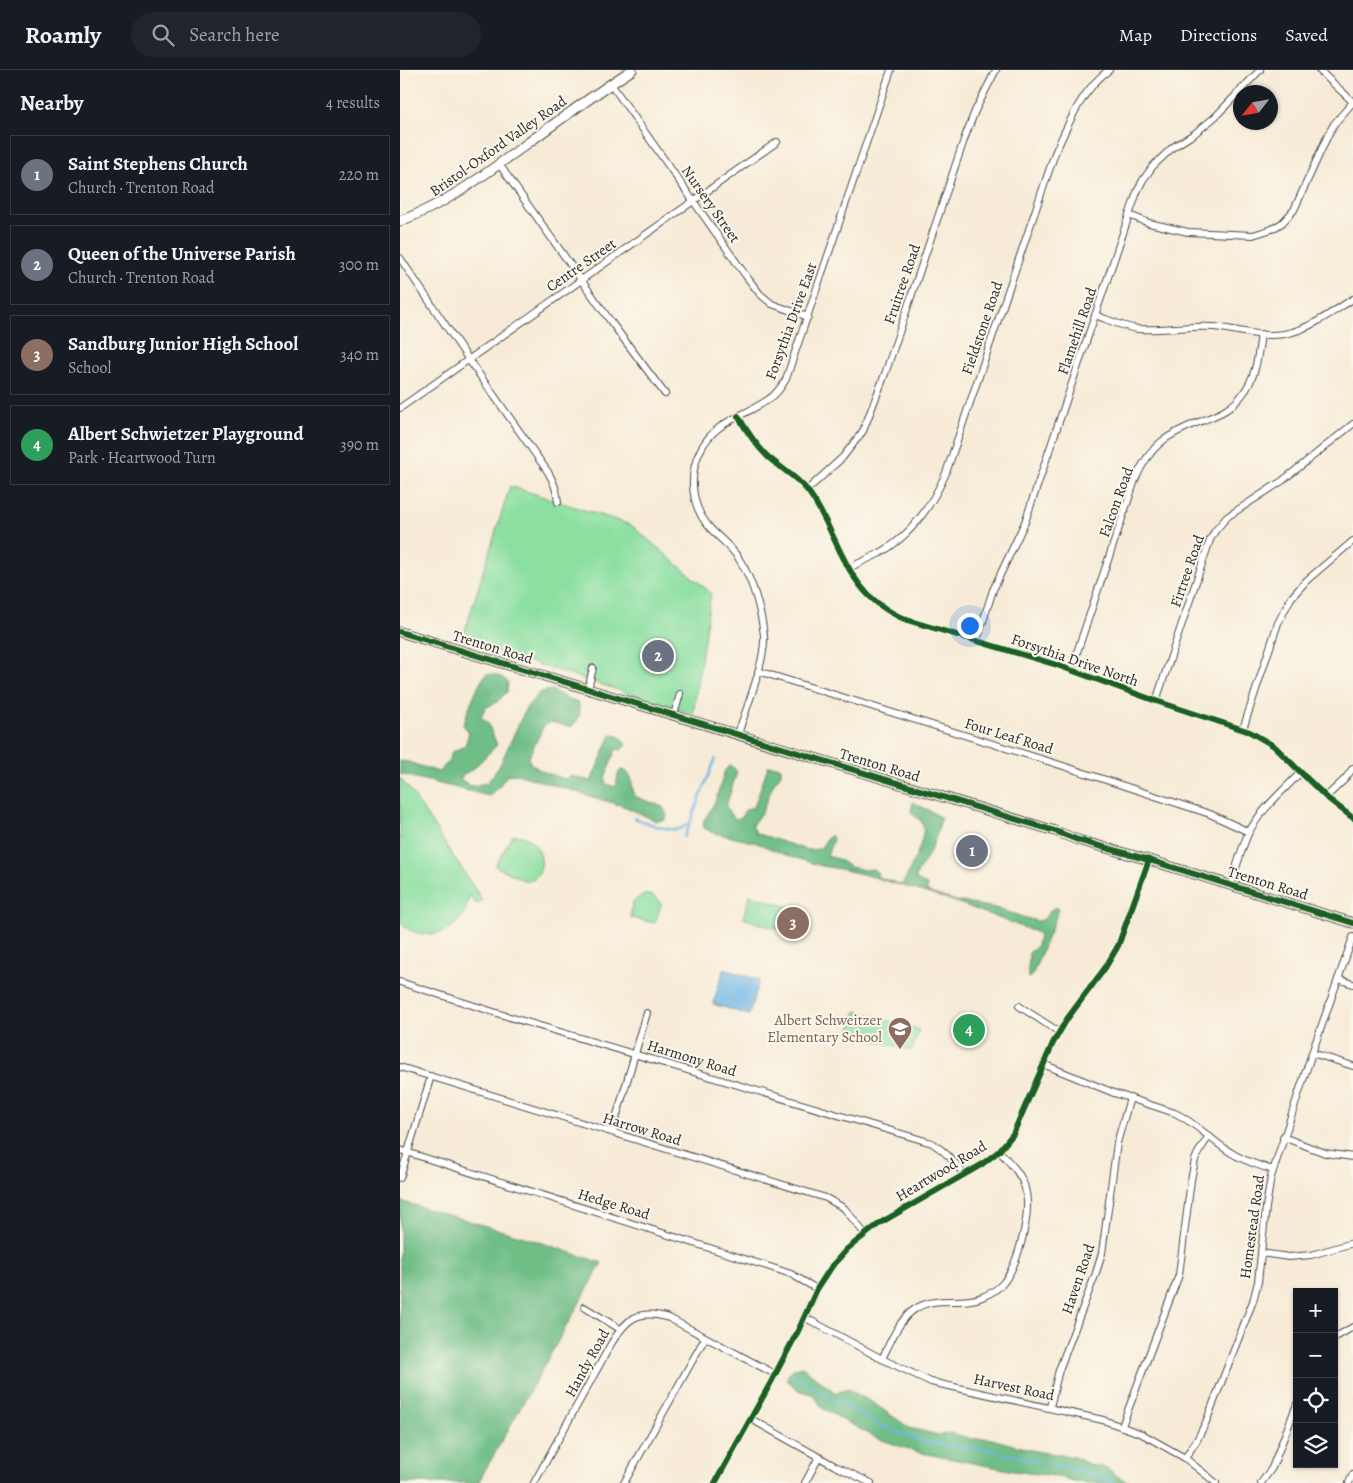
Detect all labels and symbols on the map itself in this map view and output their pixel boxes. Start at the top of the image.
north arrow [1233,85,1278,130]
street label: Bristol-Oxford Valley Road [426,91,571,201]
street label: Nursery Street [677,161,745,247]
street label: Centre Street [542,234,620,296]
street label: Fruitree Road [879,240,925,327]
street label: Forsythia Drive East [761,260,821,382]
street label: Fieldstone Road [957,278,1008,377]
street label: Flamehill Road [1053,284,1102,377]
street label: Falcon Road [1094,463,1138,540]
street label: Firtree Road [1165,531,1209,610]
your location [957,613,983,639]
street label: Trenton Road [450,625,537,669]
street label: Forsythia Drive North [1009,629,1141,691]
pin: 2 [642,637,674,675]
street label: Four Leaf Road [962,713,1057,759]
street label: Trenton Road [837,743,924,787]
pin: 1 [956,832,988,870]
street label: Trenton Road [1225,861,1312,905]
pin: 3 [777,904,809,942]
place label: Albert Schweitzer Elementary School [767,1010,882,1047]
pin: 4 [953,1011,985,1049]
school or university icon: Albert Schweitzer Elementary School [887,1016,913,1050]
street label: Harmony Road [645,1035,740,1081]
street label: Harrow Road [600,1108,685,1151]
street label: Heartwood Road [892,1135,991,1206]
street label: Homestead Road [1235,1173,1269,1280]
street label: Hedge Road [576,1184,653,1225]
street label: Haven Road [1057,1240,1100,1317]
street label: Handy Road [560,1324,614,1401]
street label: Harvest Road [972,1369,1057,1406]

